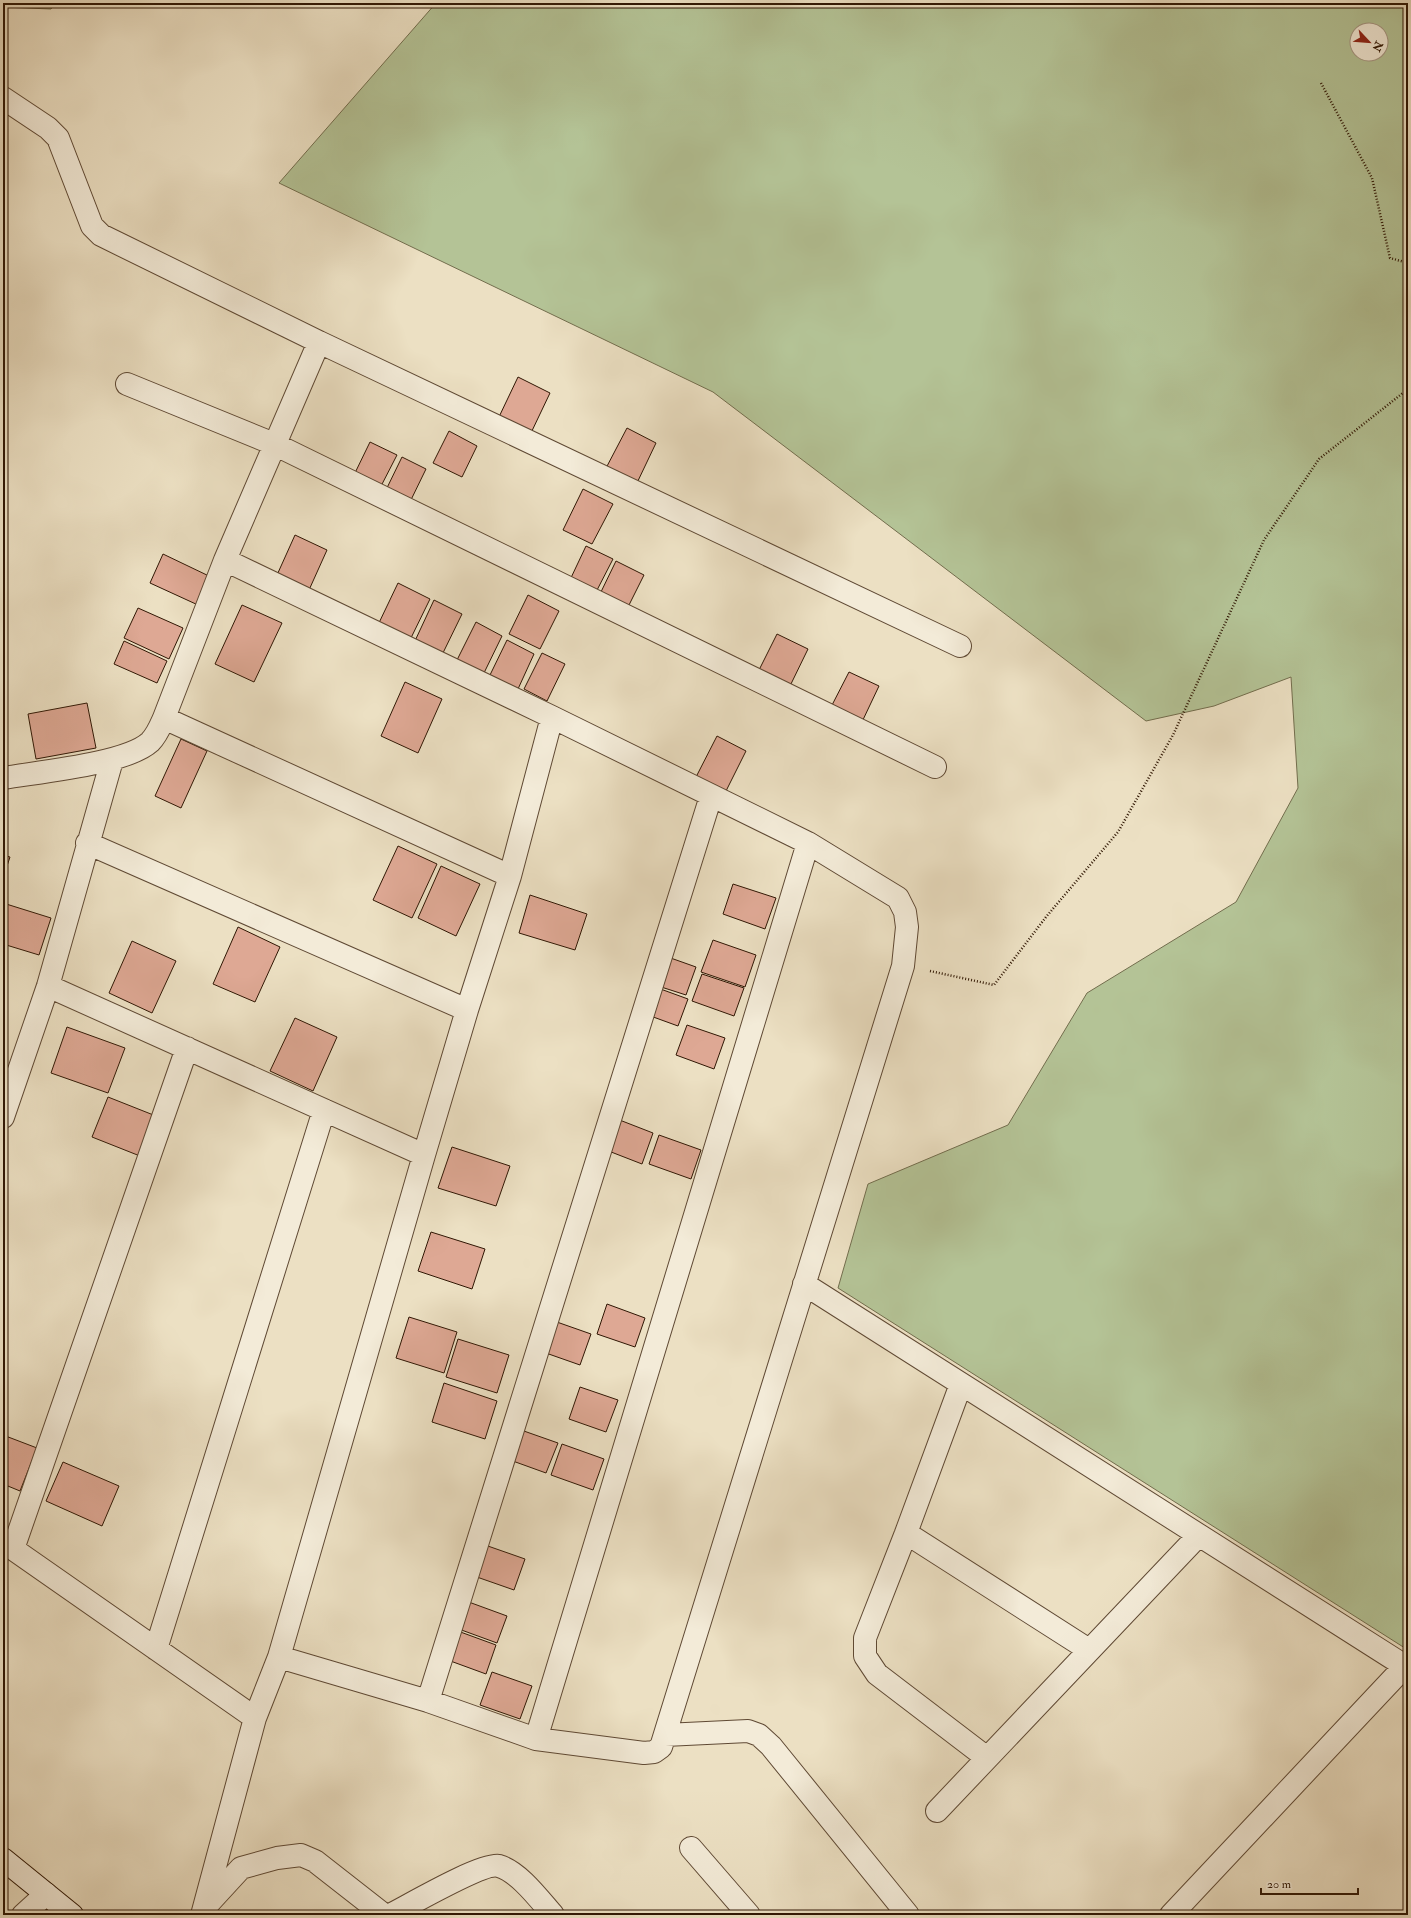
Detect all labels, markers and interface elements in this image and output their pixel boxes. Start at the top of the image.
north arrow [1349,22,1389,62]
text: N [1369,38,1386,54]
scale bar [1261,1870,1358,1896]
text: 20 m [1267,1877,1292,1892]

